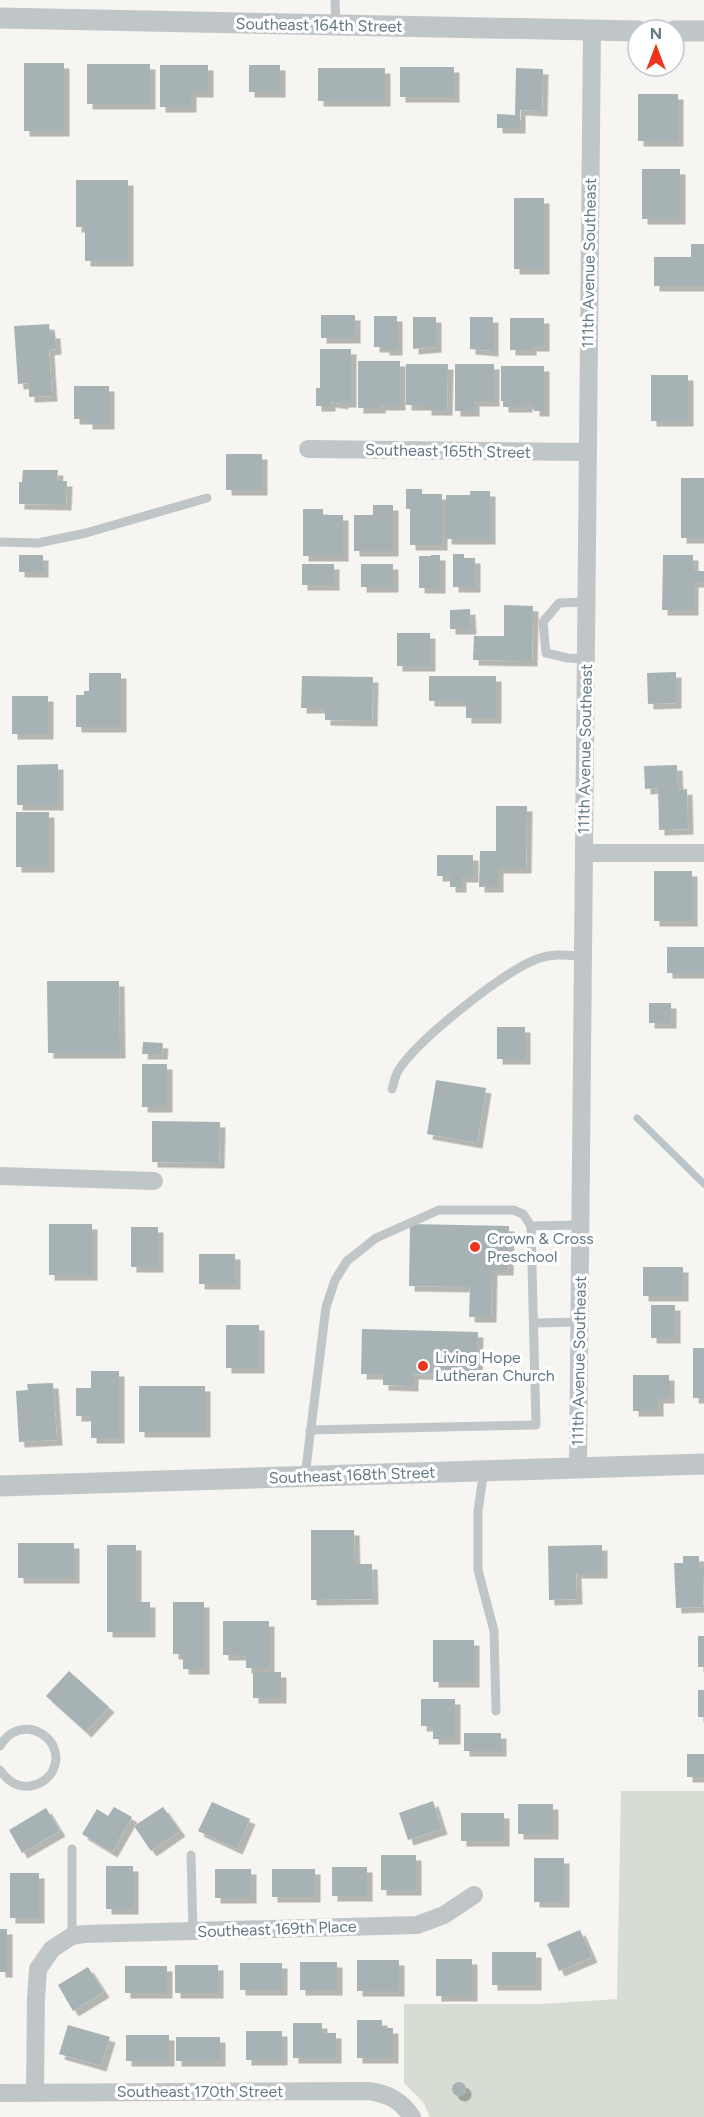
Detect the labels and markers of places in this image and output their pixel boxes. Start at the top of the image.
place label: Crown & Cross Preschool [487,1229,594,1266]
marker: Crown & Cross Preschool [468,1240,482,1254]
place label: Living Hope Lutheran Church [435,1348,555,1385]
marker: Living Hope Lutheran Church [416,1359,430,1373]

